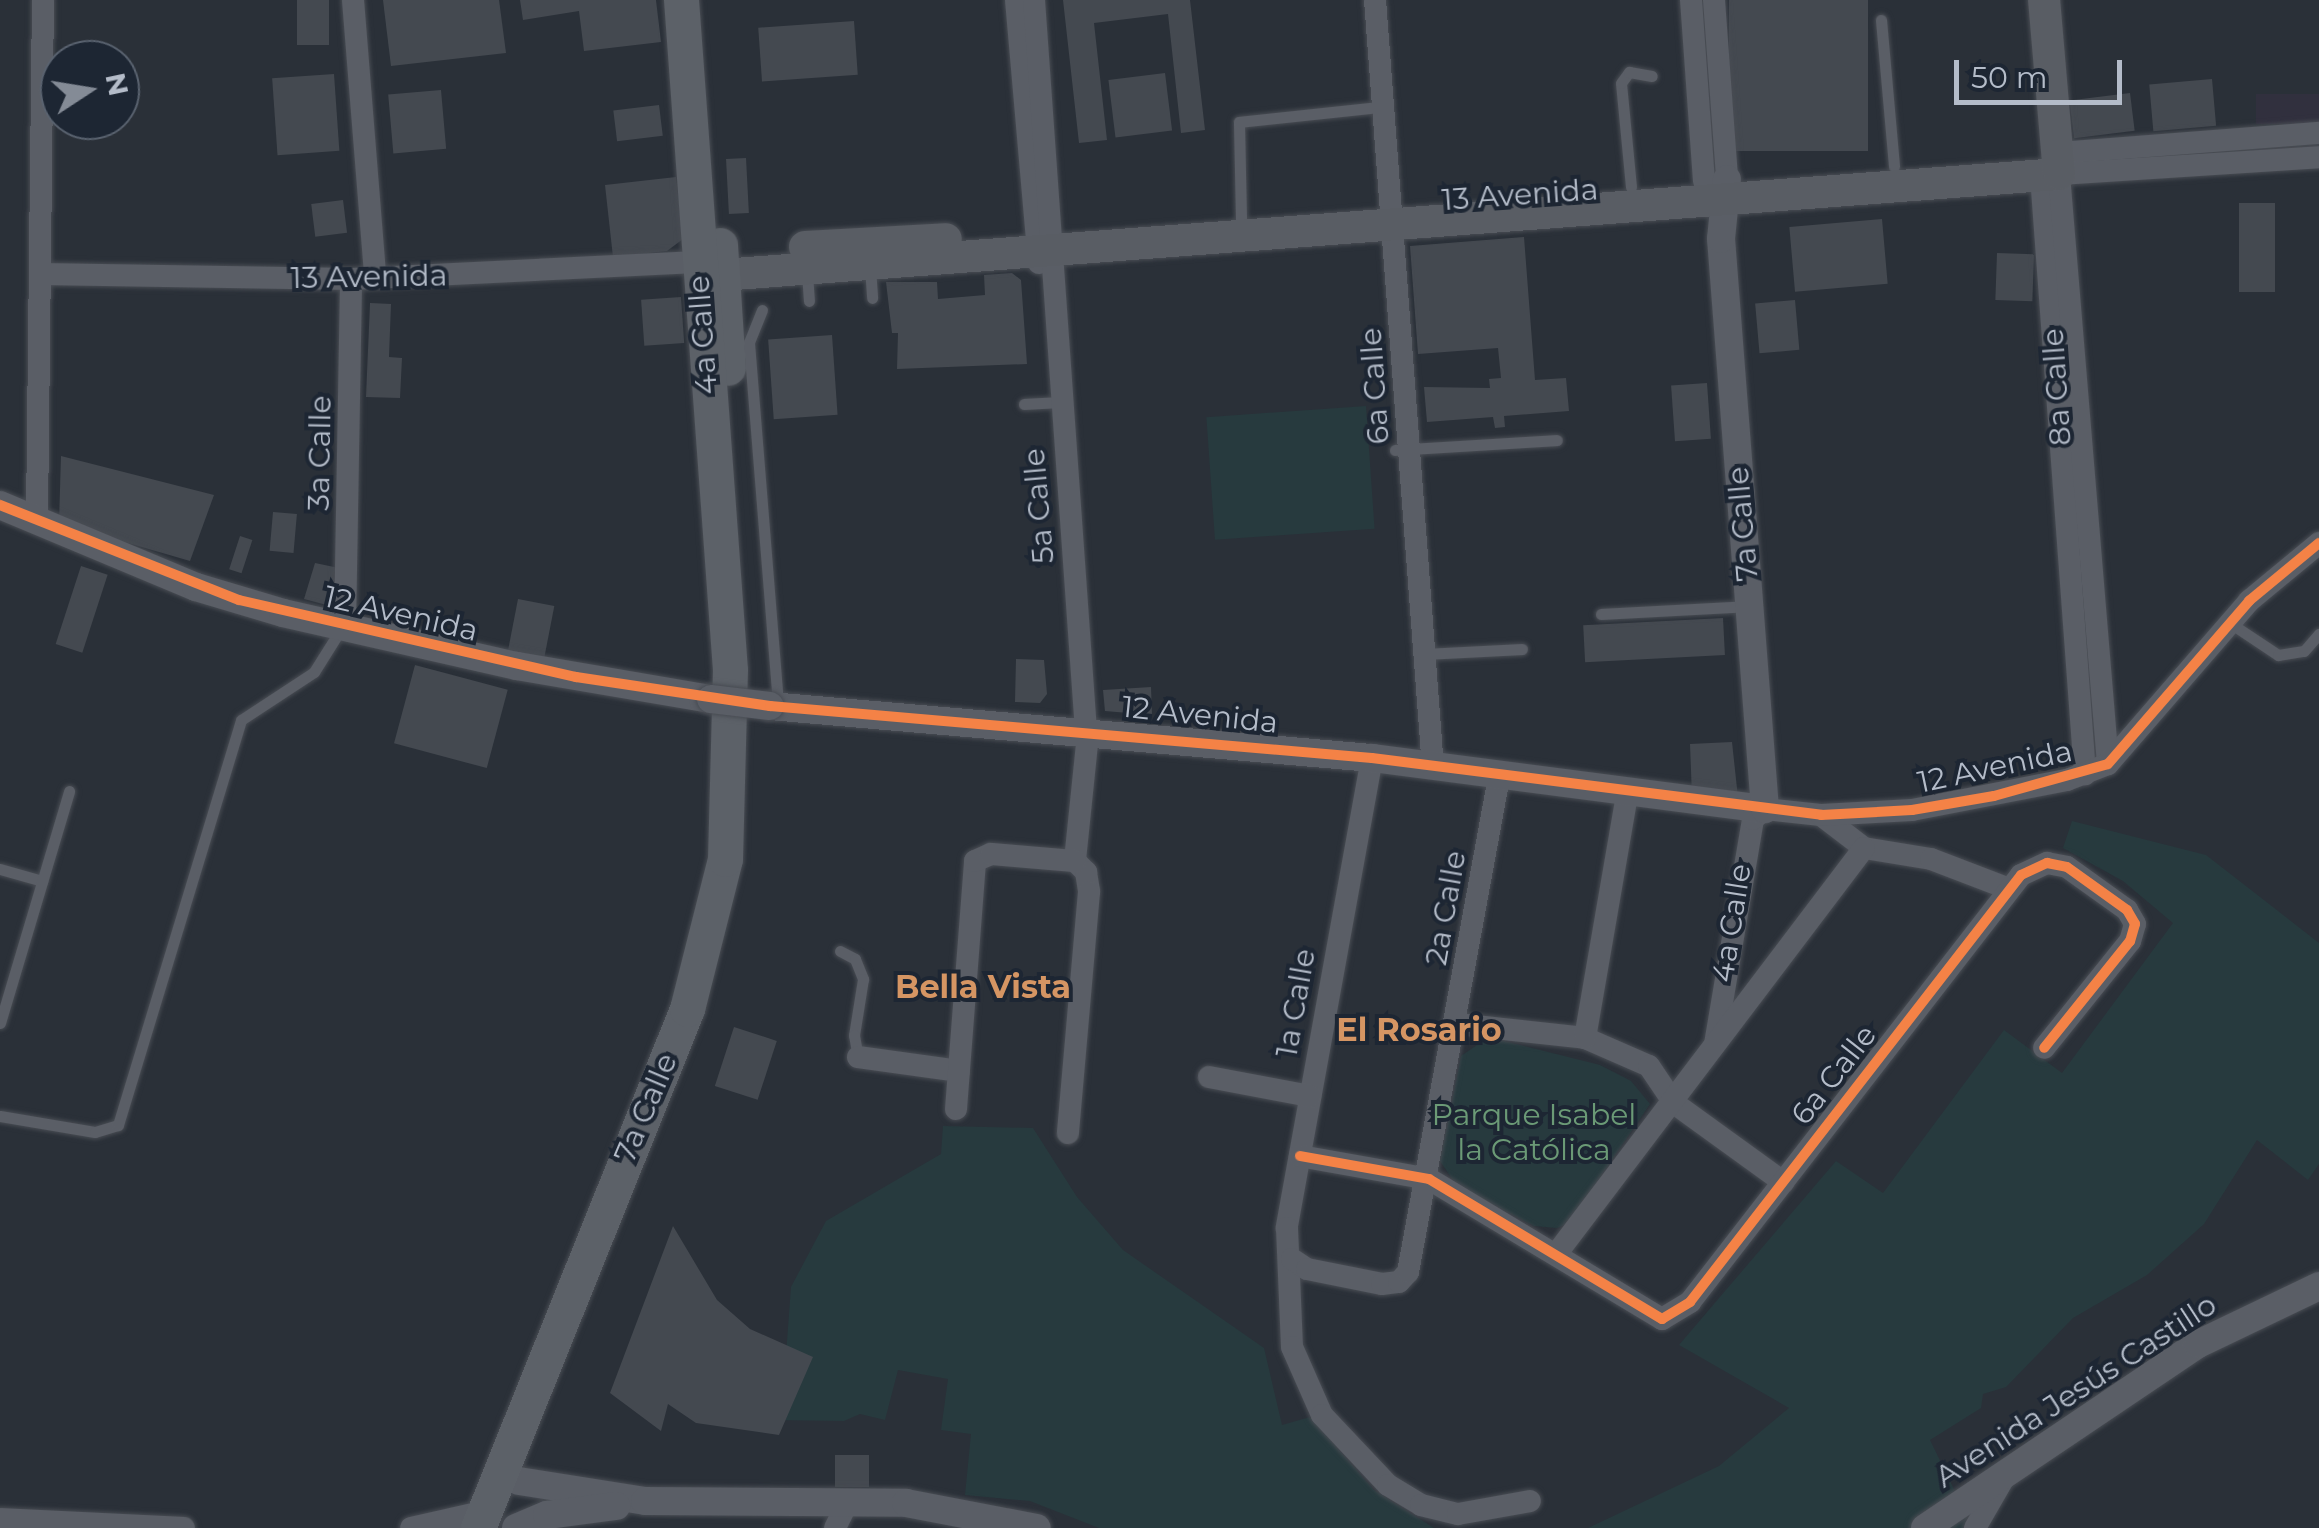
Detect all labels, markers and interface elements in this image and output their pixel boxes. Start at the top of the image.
north arrow [40,40,140,140]
scale bar [1959,40,2126,102]
text: 50 m [1971,59,2048,96]
text: N [98,70,136,99]
street label: 13 Avenida [1441,172,1599,218]
street label: 13 Avenida [290,258,448,296]
street label: 4a Calle [681,274,725,396]
street label: 6a Calle [1353,326,1397,446]
street label: 8a Calle [2035,327,2079,447]
street label: 3a Calle [301,395,339,511]
street label: 5a Calle [1016,447,1062,565]
street label: 7a Calle [1720,465,1766,583]
street label: 12 Avenida [321,579,481,649]
street label: 12 Avenida [1120,689,1280,741]
street label: 12 Avenida [1915,733,2075,801]
street label: 2a Calle [1418,848,1474,968]
street label: 4a Calle [1705,861,1759,985]
street label: 1a Calle [1269,946,1323,1060]
district label: Bella Vista [895,968,1071,1006]
district label: El Rosario [1336,1011,1502,1049]
street label: 6a Calle [1784,1018,1884,1132]
street label: 7a Calle [607,1048,685,1168]
park label: Parque Isabel la Católica [1432,1097,1636,1168]
street label: Avenida Jesús Castillo [1929,1287,2223,1495]

